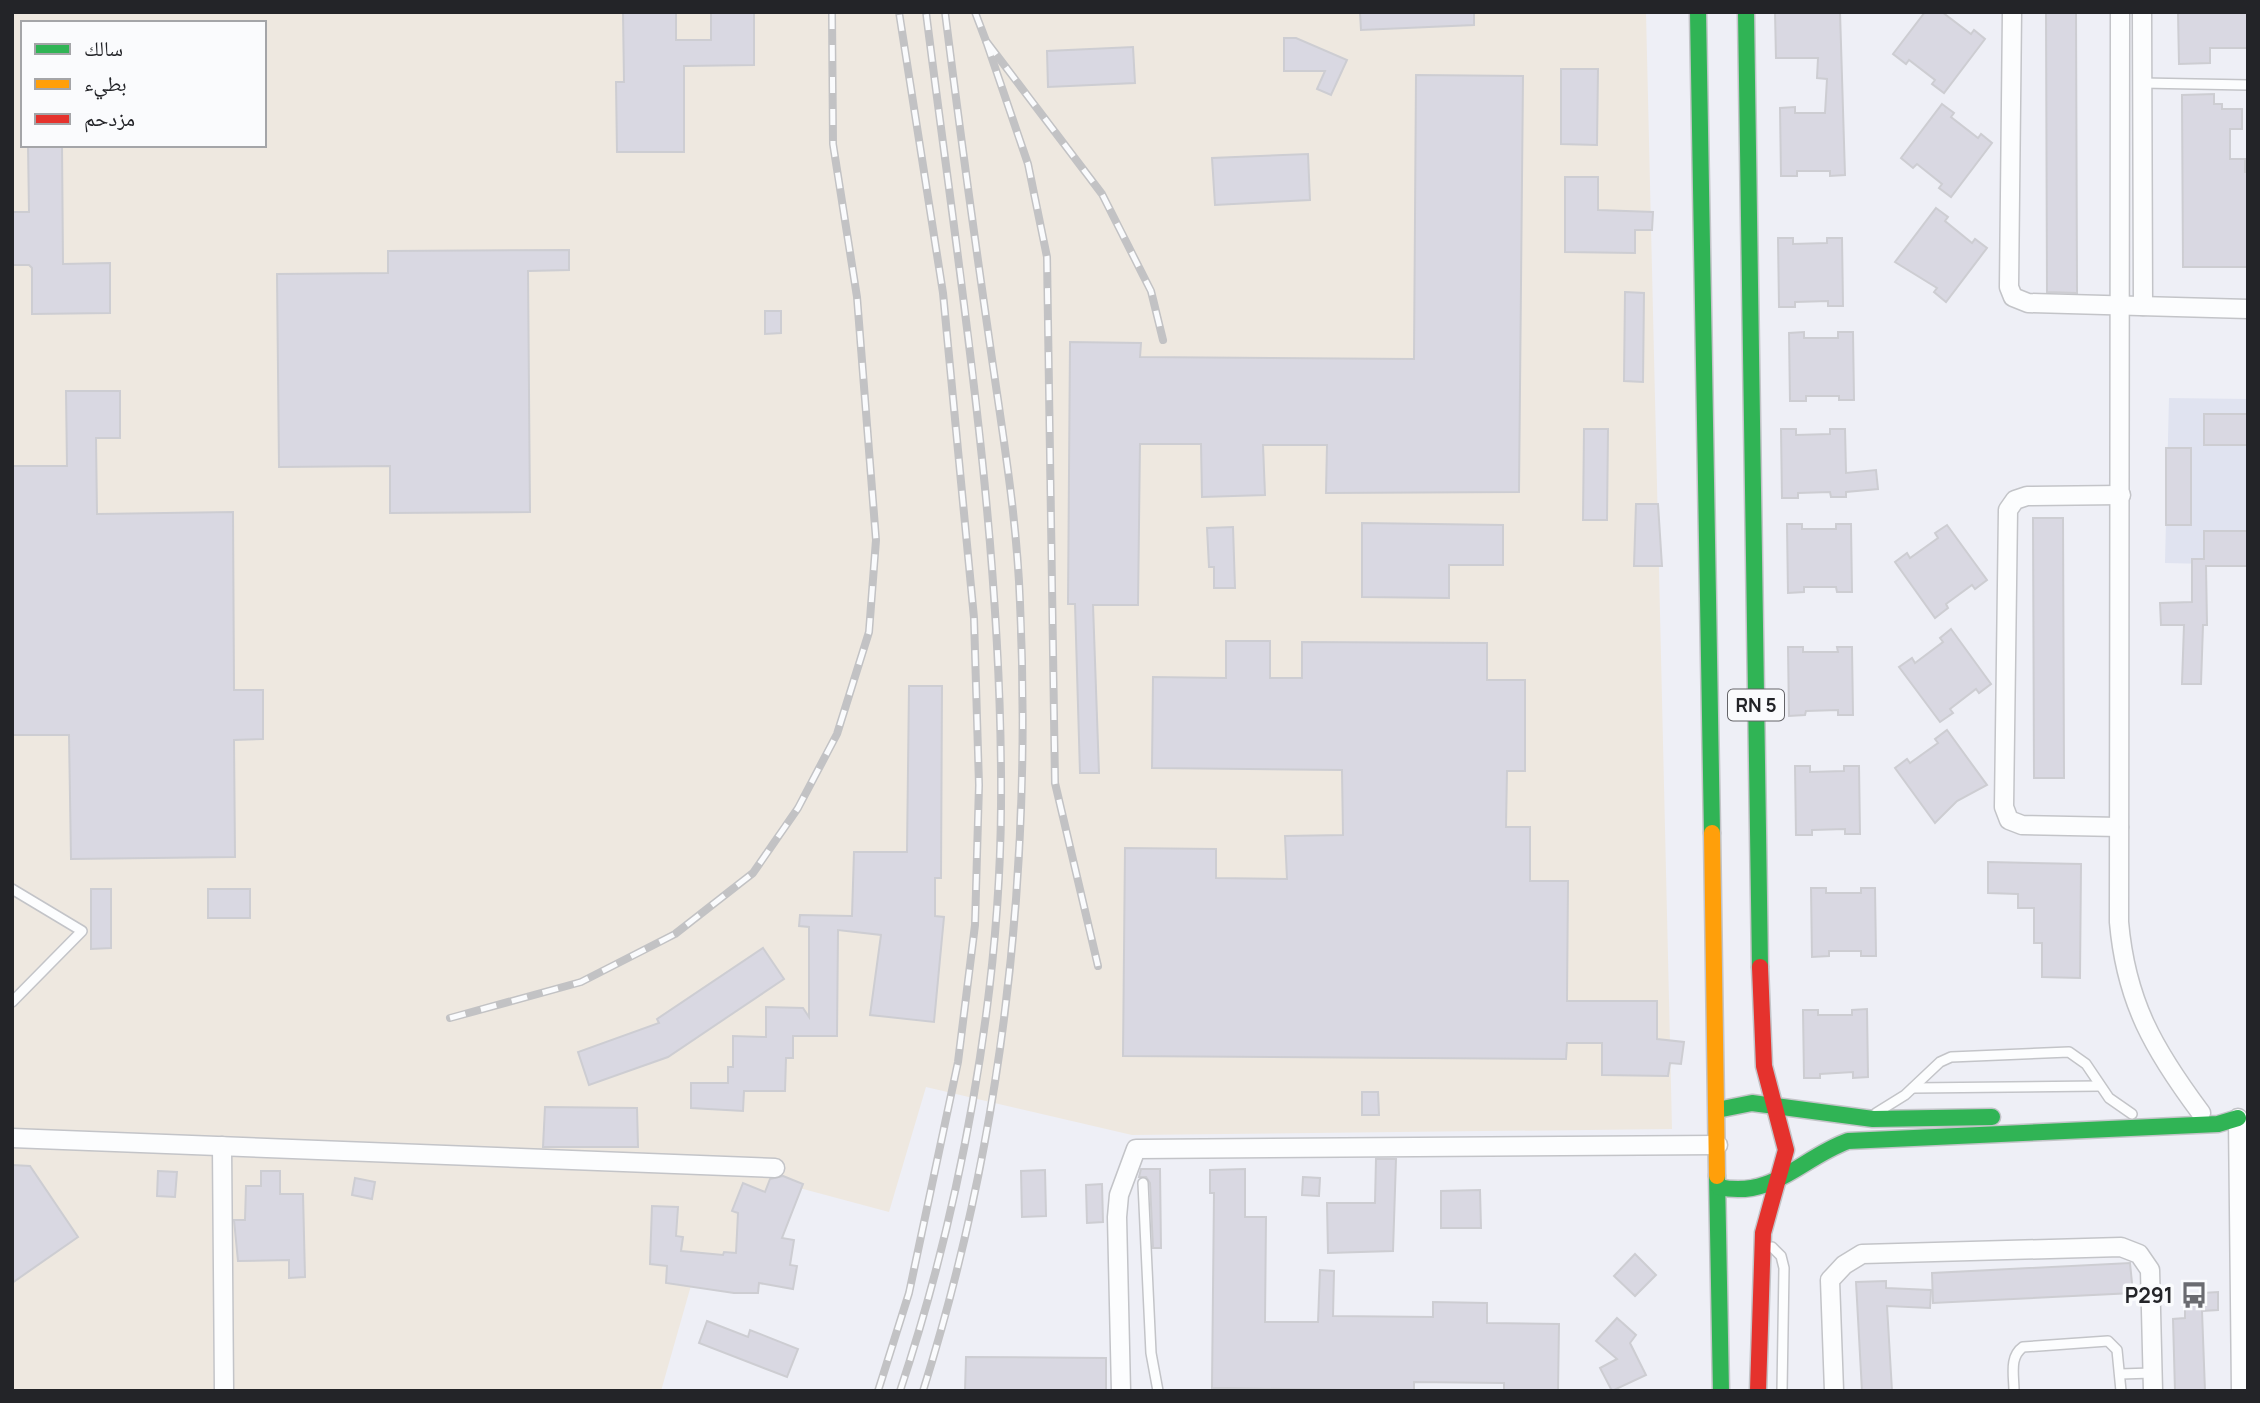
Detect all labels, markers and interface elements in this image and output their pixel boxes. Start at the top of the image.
legend [21,21,266,147]
text: سالك [84,34,123,62]
text: بطيء [84,69,127,100]
text: مزدحم [84,104,135,133]
road number: RN 5 [1728,690,1784,720]
bus stop icon: P291 [2179,1280,2209,1310]
place label: P291 [2125,1281,2173,1309]

